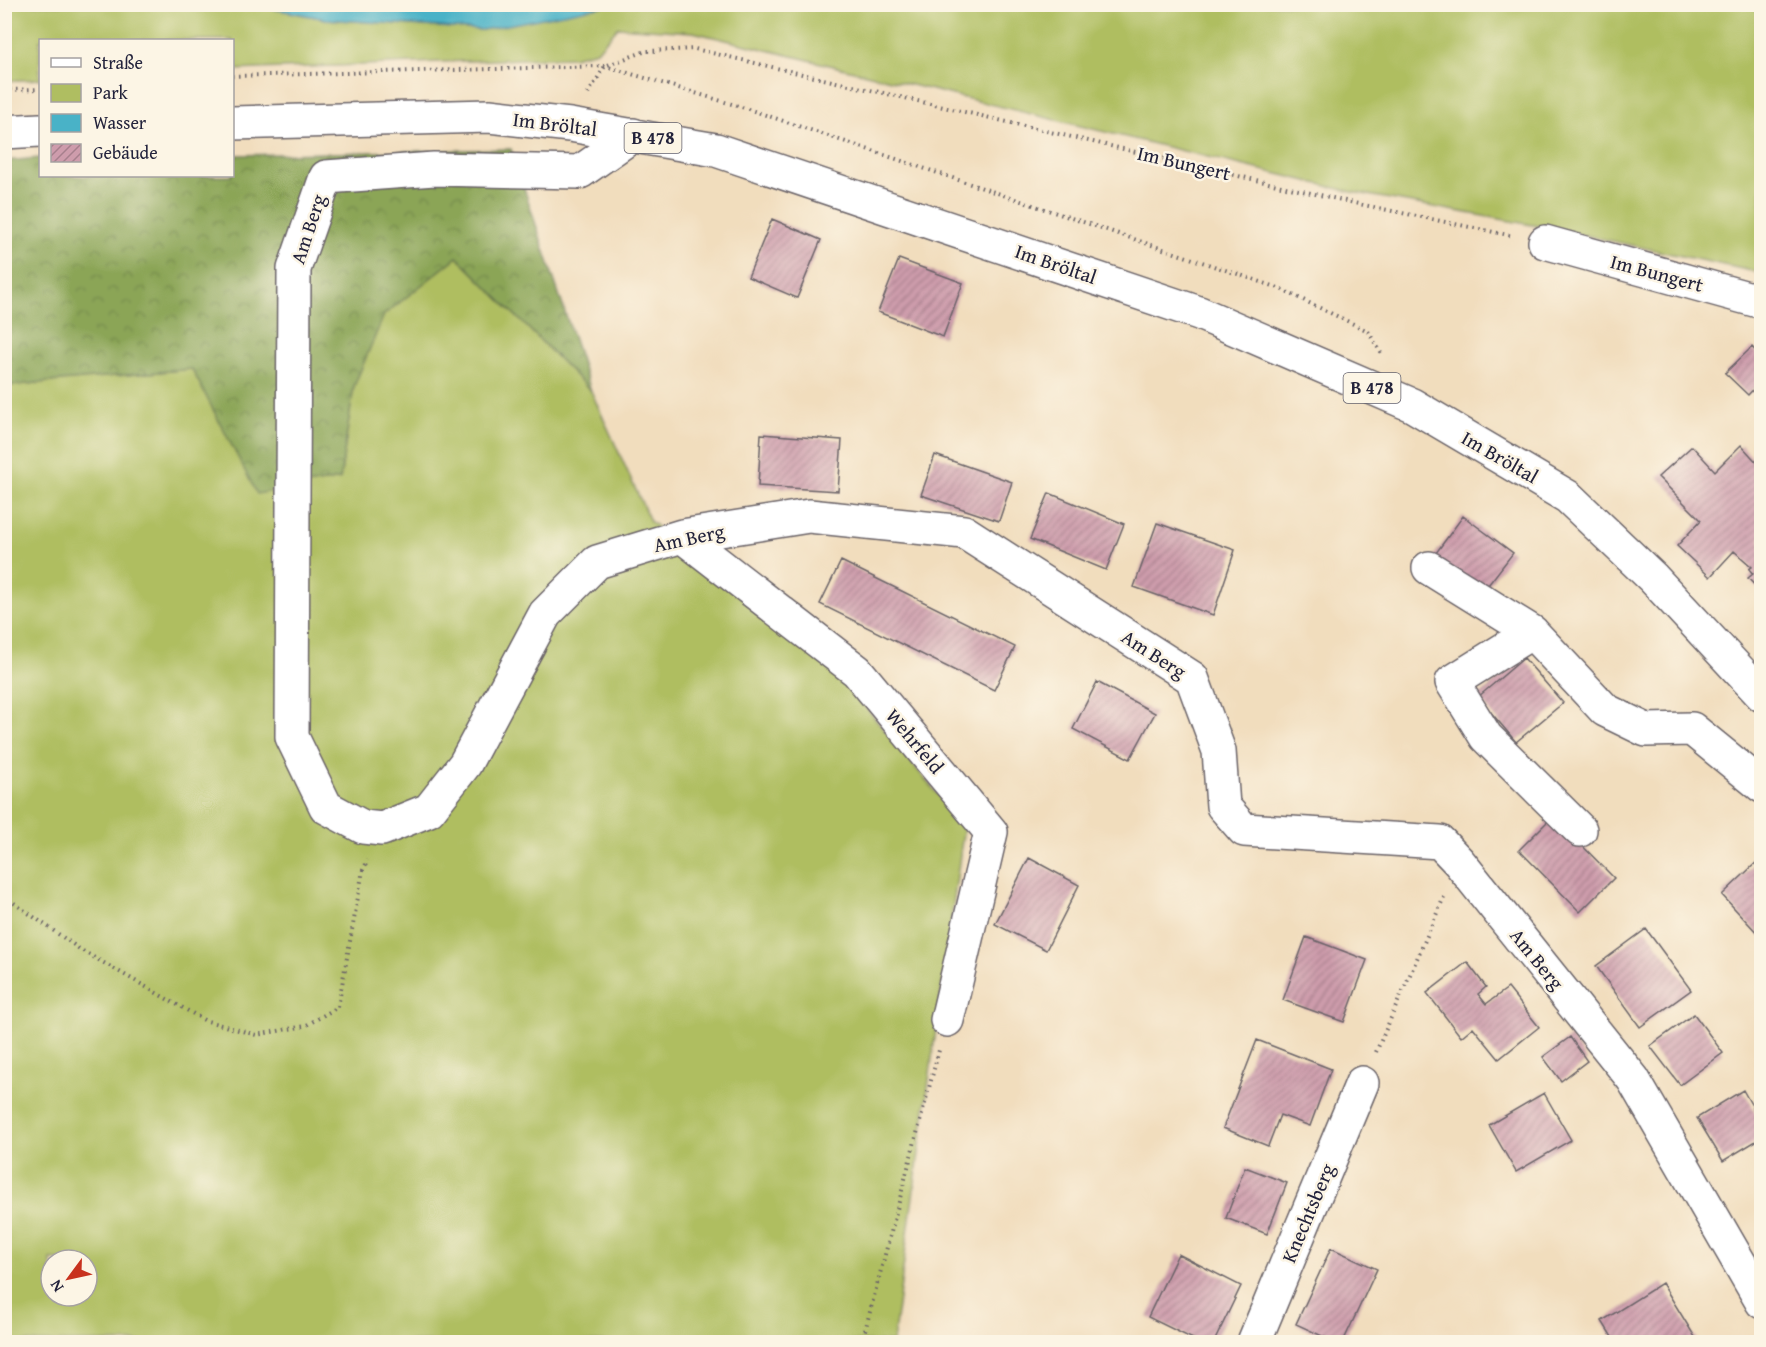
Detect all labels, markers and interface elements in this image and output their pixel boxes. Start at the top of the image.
legend [39,39,234,177]
text: Straße [93,49,143,76]
text: Park [93,79,129,106]
street label: Im Bröltal [511,104,599,143]
text: Wasser [93,109,147,136]
road number: B 478 [624,123,682,153]
street label: Im Bungert [1135,138,1234,187]
text: Gebäude [93,139,158,166]
street label: Am Berg [283,190,332,267]
street label: Im Bröltal [1012,236,1101,291]
street label: Im Bungert [1608,246,1707,299]
road number: B 478 [1344,373,1400,403]
street label: Im Bröltal [1456,423,1544,490]
street label: Am Berg [651,516,727,559]
street label: Am Berg [1116,622,1192,685]
street label: Wehrfeld [879,702,952,780]
street label: Am Berg [1504,922,1571,996]
street label: Knechtsberg [1274,1159,1341,1267]
north arrow [39,1248,99,1308]
text: N [43,1275,69,1297]

